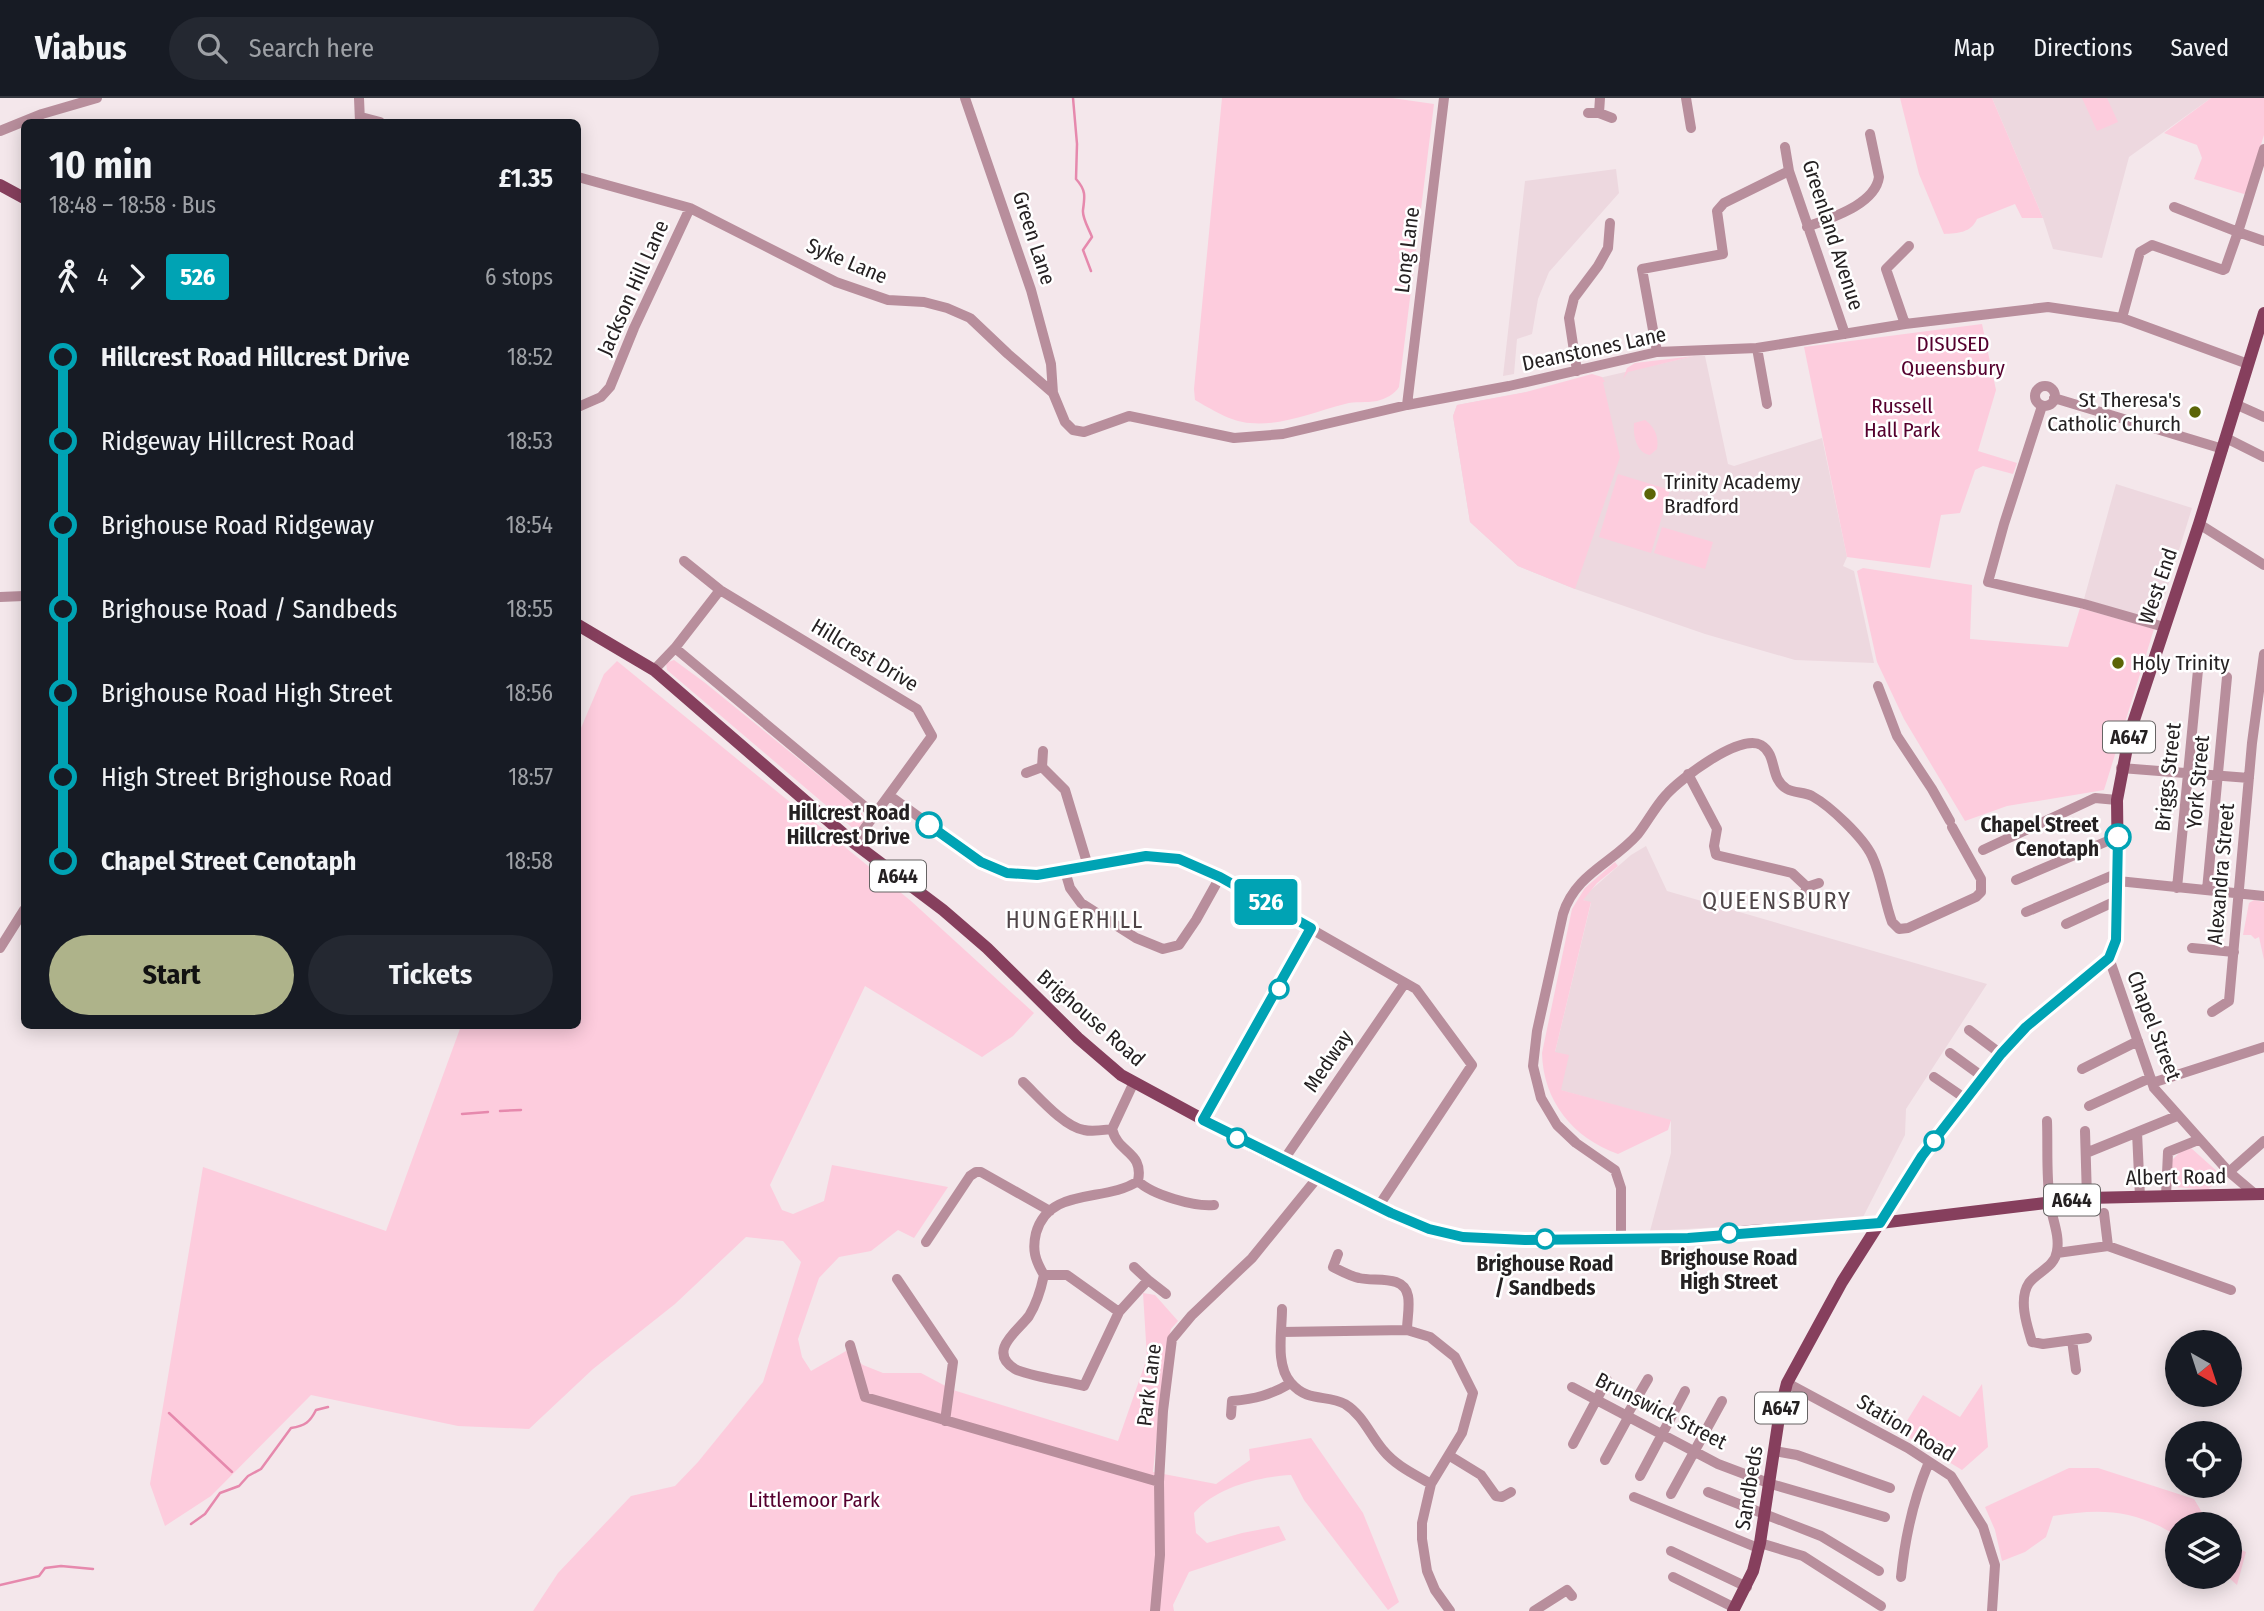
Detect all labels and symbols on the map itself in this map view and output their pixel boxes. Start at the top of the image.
street label: Greenland Avenue [1796,156,1870,314]
street label: Green Lane [1007,188,1061,288]
street label: Long Lane [1389,205,1425,295]
street label: Jackson Hill Lane [592,216,674,360]
street label: Syke Lane [803,232,891,290]
street label: Deanstones Lane [1520,321,1668,377]
park label: DISUSED Queensbury [1901,331,2006,381]
place label: St Theresa's Catholic Church [2047,387,2181,437]
park label: Russell Hall Park [1864,393,1940,443]
marker: St Theresa's Catholic Church [2187,404,2203,420]
place label: Trinity Academy Bradford [1664,469,1801,519]
marker: Trinity Academy Bradford [1642,486,1658,502]
street label: West End [2133,545,2183,627]
street label: Hillcrest Drive [807,613,923,697]
place label: Holy Trinity [2132,650,2230,676]
marker: Holy Trinity [2110,655,2126,671]
street label: Briggs Street [2149,721,2187,833]
road number: A647 [2103,722,2155,752]
street label: York Street [2181,734,2215,830]
place label: Hillcrest Road Hillcrest Drive [787,800,910,850]
street label: Alexandra Street [2202,802,2240,946]
marker: Hillcrest Road Hillcrest Drive [916,812,942,838]
place label: Chapel Street Cenotaph [1981,812,2100,862]
marker: Chapel Street Cenotaph [2105,824,2131,850]
road number: A644 [870,860,926,891]
line badge: 526 [1226,879,1306,925]
district label: QUEENSBURY [1702,887,1852,915]
district label: HUNGERHILL [1006,906,1144,934]
street label: Brighouse Road [1032,964,1150,1072]
street label: Chapel Street [2121,967,2187,1085]
unlabelled marker [1269,979,1289,999]
street label: Medway [1298,1024,1359,1097]
unlabelled marker [1227,1128,1247,1148]
unlabelled marker [1924,1131,1944,1151]
street label: Albert Road [2125,1163,2227,1191]
road number: A644 [2044,1184,2100,1216]
marker: Brighouse Road High Street [1719,1223,1739,1243]
marker: Brighouse Road / Sandbeds [1535,1229,1555,1249]
place label: Brighouse Road High Street [1660,1245,1798,1295]
place label: Brighouse Road / Sandbeds [1476,1251,1614,1301]
north arrow [2165,1330,2242,1407]
street label: Park Lane [1131,1342,1167,1428]
street label: Brunswick Street [1591,1367,1731,1455]
street label: Station Road [1852,1388,1960,1468]
road number: A647 [1755,1392,1807,1424]
street label: Sandbeds [1730,1444,1768,1532]
park label: Littlemoor Park [748,1487,880,1513]

